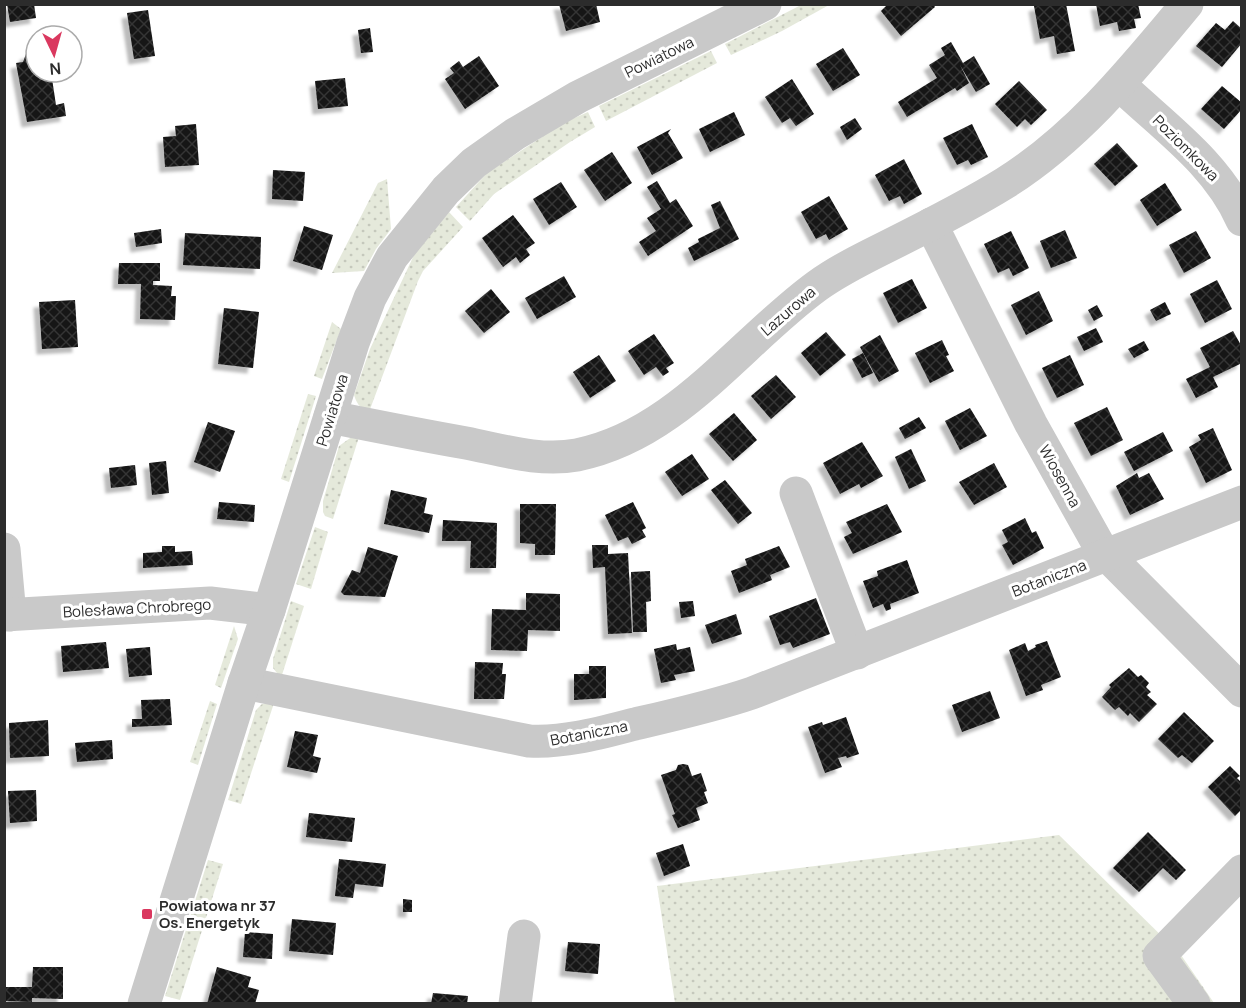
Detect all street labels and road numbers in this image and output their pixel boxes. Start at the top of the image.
street label: Powiatowa [621,31,697,83]
street label: Poziomkowa [1148,110,1224,186]
street label: Lazurowa [756,281,820,341]
street label: Powiatowa [311,371,353,449]
street label: Wiosenna [1034,441,1086,511]
street label: Botaniczna [1009,554,1089,602]
street label: Bolesława Chrobrego [62,594,212,622]
street label: Botaniczna [549,715,629,751]

